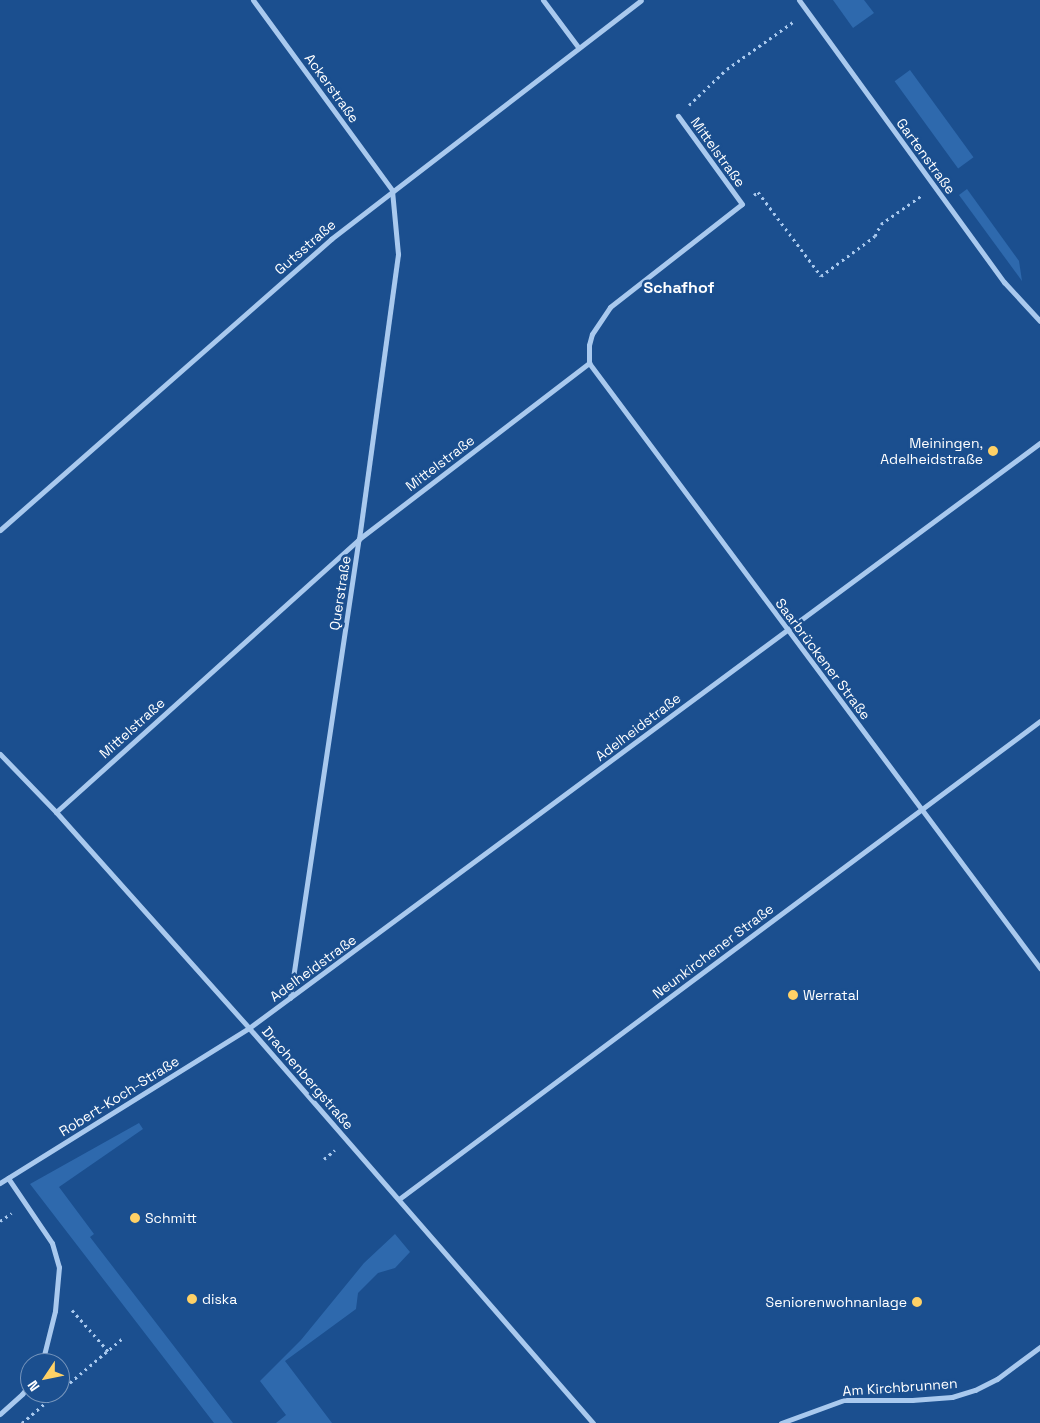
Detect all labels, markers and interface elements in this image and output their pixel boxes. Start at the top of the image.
street label: Ackerstraße [301,50,363,126]
street label: Mittelstraße [687,114,749,190]
street label: Gartenstraße [893,115,959,197]
street label: Gutsstraße [271,216,339,278]
district label: Schafhof [644,278,714,298]
street label: Mittelstraße [402,432,478,494]
place label: Meiningen, Adelheidstraße [880,435,983,468]
marker: Meiningen, Adelheidstraße [987,445,999,457]
street label: Querstraße [326,555,354,631]
street label: Saarbrückener Straße [772,595,874,723]
street label: Adelheidstraße [592,689,684,765]
street label: Mittelstraße [96,694,168,762]
street label: Neunkirchener Straße [649,900,777,1002]
street label: Adelheidstraße [267,931,359,1005]
place label: Werratal [803,987,859,1003]
marker: Werratal [787,989,799,1001]
street label: Drachenbergstraße [259,1023,357,1133]
street label: Robert-Koch-Straße [56,1052,182,1140]
place label: Schmitt [145,1210,197,1226]
marker: Schmitt [129,1212,141,1224]
place label: diska [202,1291,237,1307]
marker: diska [186,1293,198,1305]
place label: Seniorenwohnanlage [766,1294,907,1310]
marker: Seniorenwohnanlage [911,1296,923,1308]
north arrow [20,1353,70,1403]
street label: Am Kirchbrunnen [842,1375,958,1399]
text: N [23,1377,43,1395]

